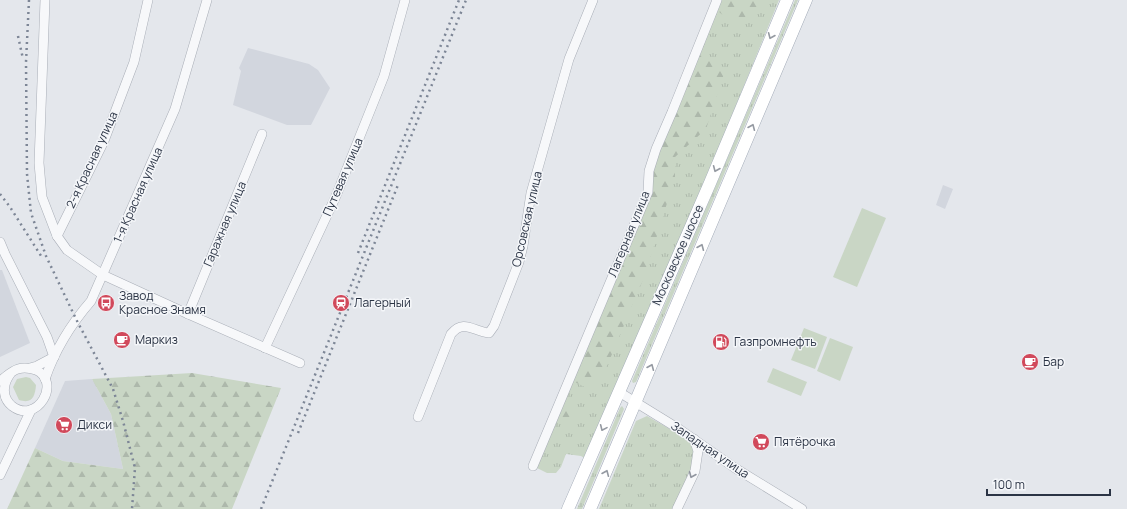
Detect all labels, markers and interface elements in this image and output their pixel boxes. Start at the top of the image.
one-way arrow [768,32,776,39]
street label: 2-я Красная улица [62,109,121,211]
one-way arrow [747,124,755,131]
street label: Путевая улица [318,135,367,219]
street label: 1-я Красная улица [109,144,166,245]
one-way arrow [712,165,720,172]
street label: Орсовская улица [507,169,546,269]
street label: Гаражная улица [199,179,250,269]
street label: Лагерная улица [604,188,654,279]
street label: Московское шоссе [648,202,707,308]
one-way arrow [696,243,704,251]
place label: Завод Красное Знамя [119,287,206,318]
bus stop icon: Завод Красное Знамя [96,293,116,313]
station icon: Лагерный [331,293,351,313]
place label: Лагерный [354,294,411,311]
cafe icon: Маркиз [112,330,132,350]
place label: Маркиз [135,331,178,348]
fuel station icon: Газпромнефть [711,332,731,352]
place label: Газпромнефть [734,333,817,350]
cafe icon: Бар [1020,352,1040,372]
place label: Бар [1043,353,1064,370]
one-way arrow [646,363,654,370]
supermarket icon: Дикси [54,415,74,435]
place label: Дикси [77,416,112,433]
street label: Западная улица [668,417,753,482]
one-way arrow [600,423,608,431]
supermarket icon: Пятёрочка [751,432,771,452]
place label: Пятёрочка [774,433,835,450]
one-way arrow [601,470,609,477]
scale bar [987,471,1110,497]
one-way arrow [689,472,697,479]
text: 100 m [993,476,1025,493]

